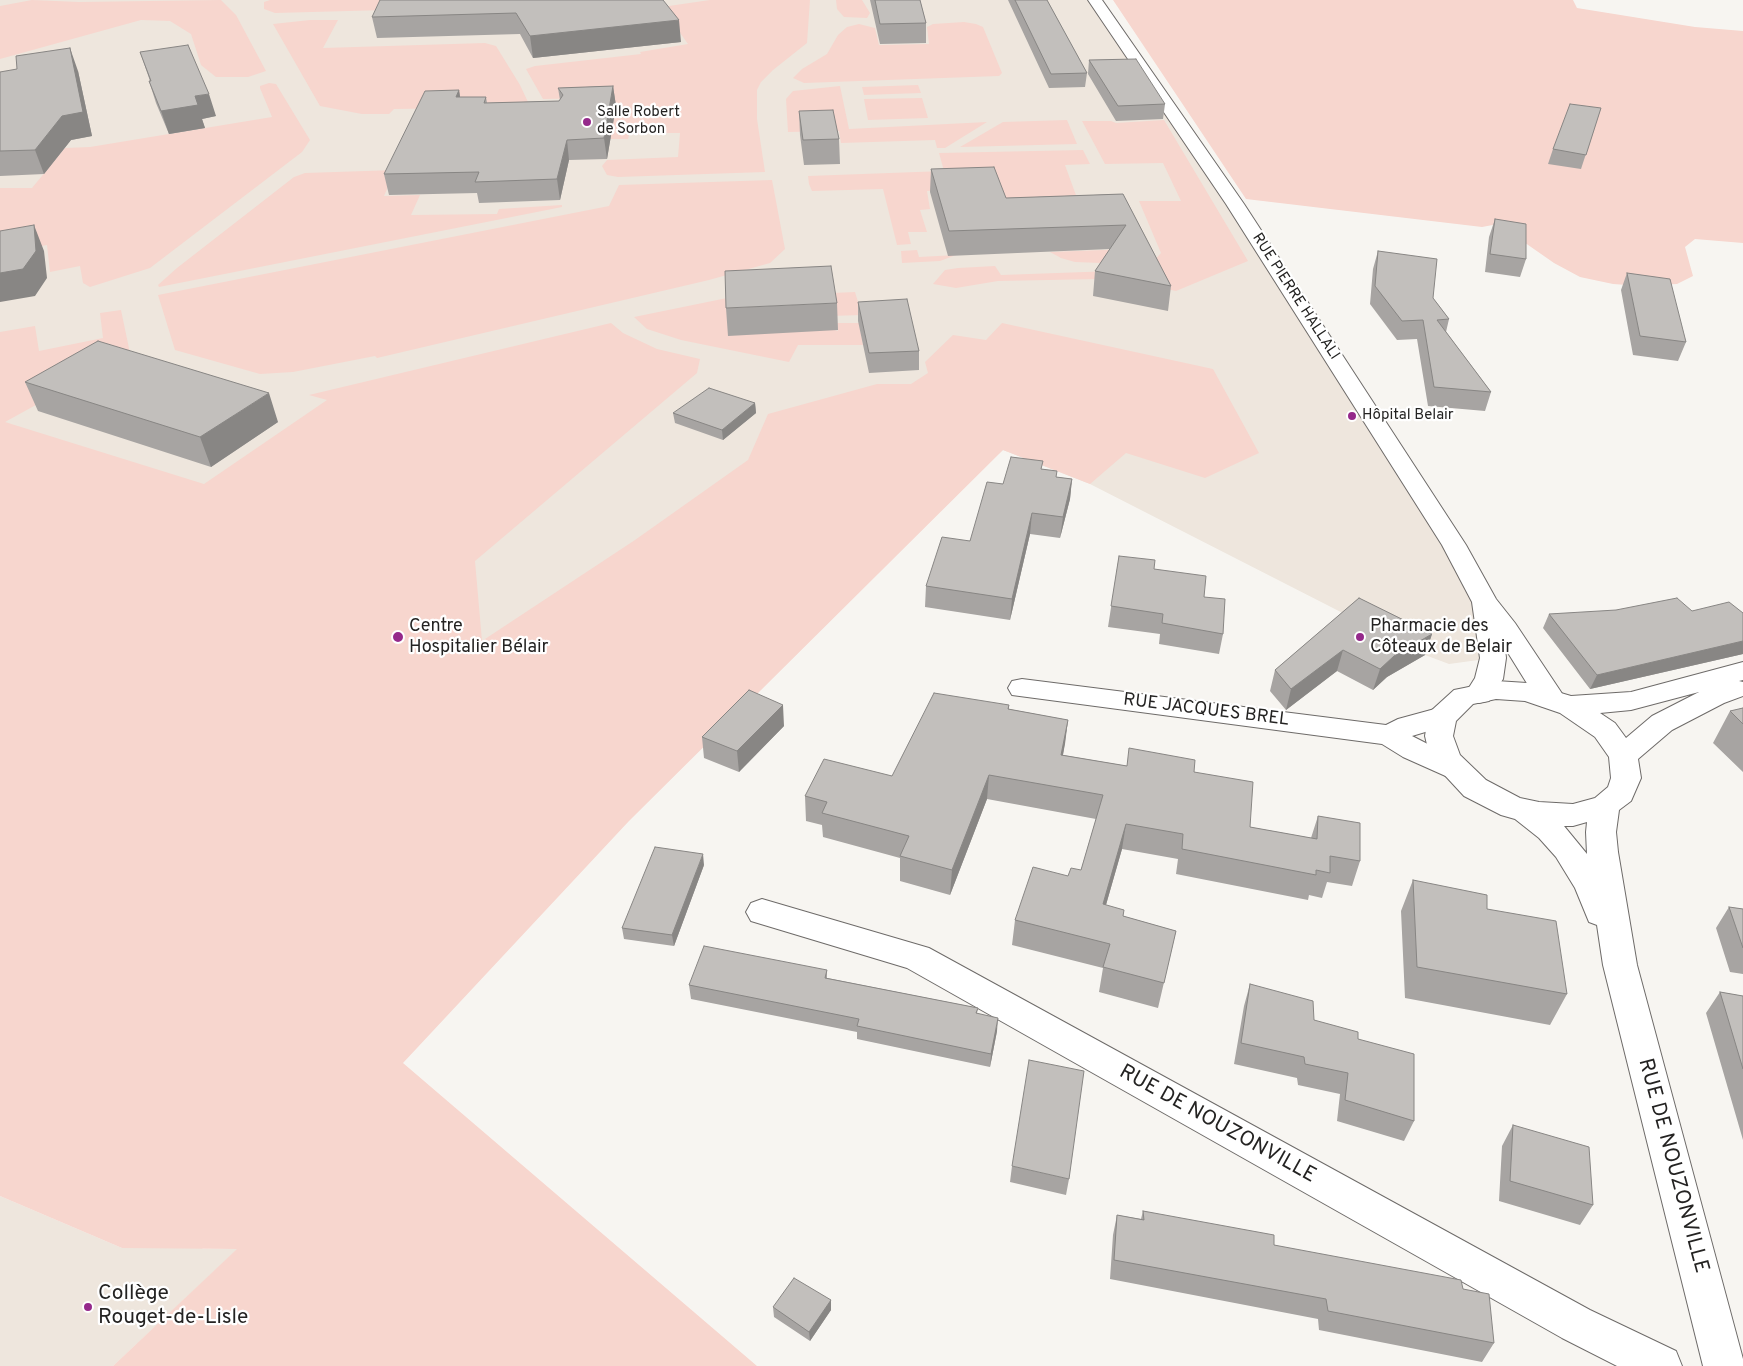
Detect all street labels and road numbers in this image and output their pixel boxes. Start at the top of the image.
street label: RUE PIERRE HALLALI [1247,230,1343,364]
street label: RUE JACQUES BREL [1122,690,1290,732]
street label: RUE DE NOUZONVILLE [1631,1056,1713,1276]
street label: RUE DE NOUZONVILLE [1114,1060,1320,1190]

